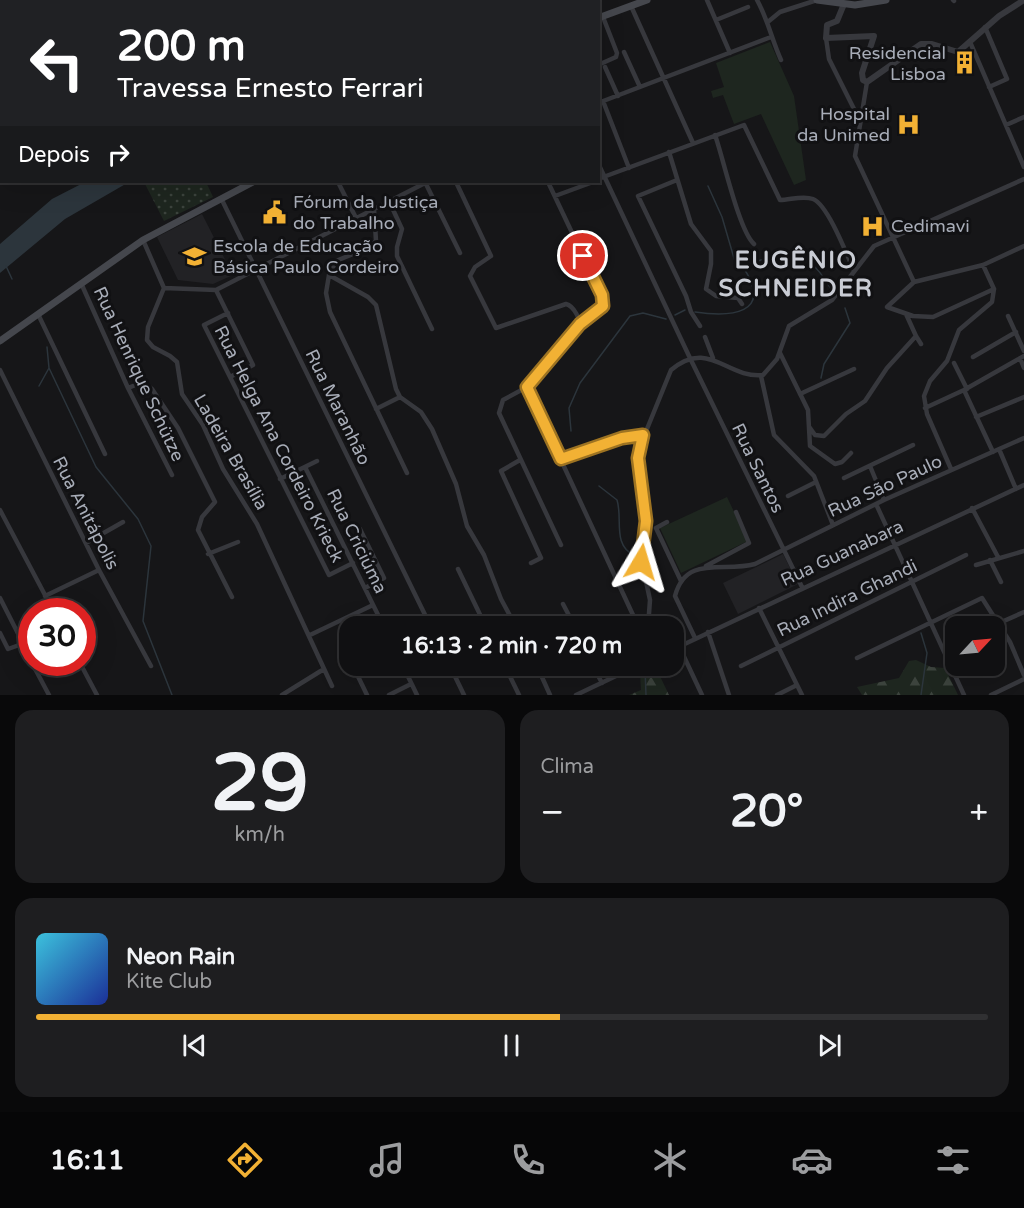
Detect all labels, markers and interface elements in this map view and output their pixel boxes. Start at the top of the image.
text: 200 m [117,21,246,72]
icon: left [18,24,96,102]
place label: Residencial Lisboa [849,42,946,85]
building icon: Residencial Lisboa [951,50,977,76]
text: Travessa Ernesto Ferrari [117,72,424,105]
place label: Hospital da Unimed [797,103,890,146]
hospital icon: Hospital da Unimed [895,111,921,137]
icon: right [102,138,135,171]
text: Depois [18,142,90,168]
place label: Fórum da Justiça do Trabalho [293,191,438,234]
public building icon: Fórum da Justiça do Trabalho [262,199,288,225]
hospital icon: Cedimavi [860,213,886,239]
place label: Cedimavi [891,215,970,237]
pin [557,230,608,281]
place label: Escola de Educação Básica Paulo Cordeiro [213,235,399,278]
icon: arrive [566,239,599,272]
school or university icon: Escola de Educação Básica Paulo Cordeiro [182,243,208,269]
district label: EUGÊNIO SCHNEIDER [719,245,873,303]
street label: Rua Henrique Schütze [89,283,189,465]
street label: Rua Helga Ana Cordeiro Krieck [210,322,349,566]
street label: Rua Maranhão [300,346,376,469]
street label: Ladeira Brasília [189,390,273,514]
street label: Rua Santos [727,420,789,516]
street label: Rua São Paulo [824,450,946,522]
street label: Rua Anitápolis [48,453,124,573]
street label: Rua Criciúma [322,485,392,597]
street label: Rua Guanabara [777,515,907,591]
position arrow [609,530,673,594]
street label: Rua Indira Ghandi [773,554,921,642]
speed limit sign: 30 [18,598,96,676]
north arrow [945,616,1005,676]
map controls [945,616,1005,676]
text: 16:13 · 2 min · 720 m [401,633,622,659]
text: 29 [211,737,309,831]
text: Clima [541,755,594,779]
text: 20° [730,785,803,839]
text: − [541,793,564,832]
text: + [969,793,988,832]
text: km/h [235,823,285,847]
text: Neon Rain [126,944,235,970]
text: Kite Club [126,970,212,994]
icon: previous [178,1029,211,1062]
icon: pause [495,1029,528,1062]
icon: next [813,1029,846,1062]
icon: directions [224,1139,266,1181]
icon: music [366,1139,408,1181]
icon: phone [507,1139,549,1181]
icon: climate [649,1139,691,1181]
icon: car [791,1139,833,1181]
icon: filters [932,1139,974,1181]
text: 16:11 [50,1144,125,1177]

